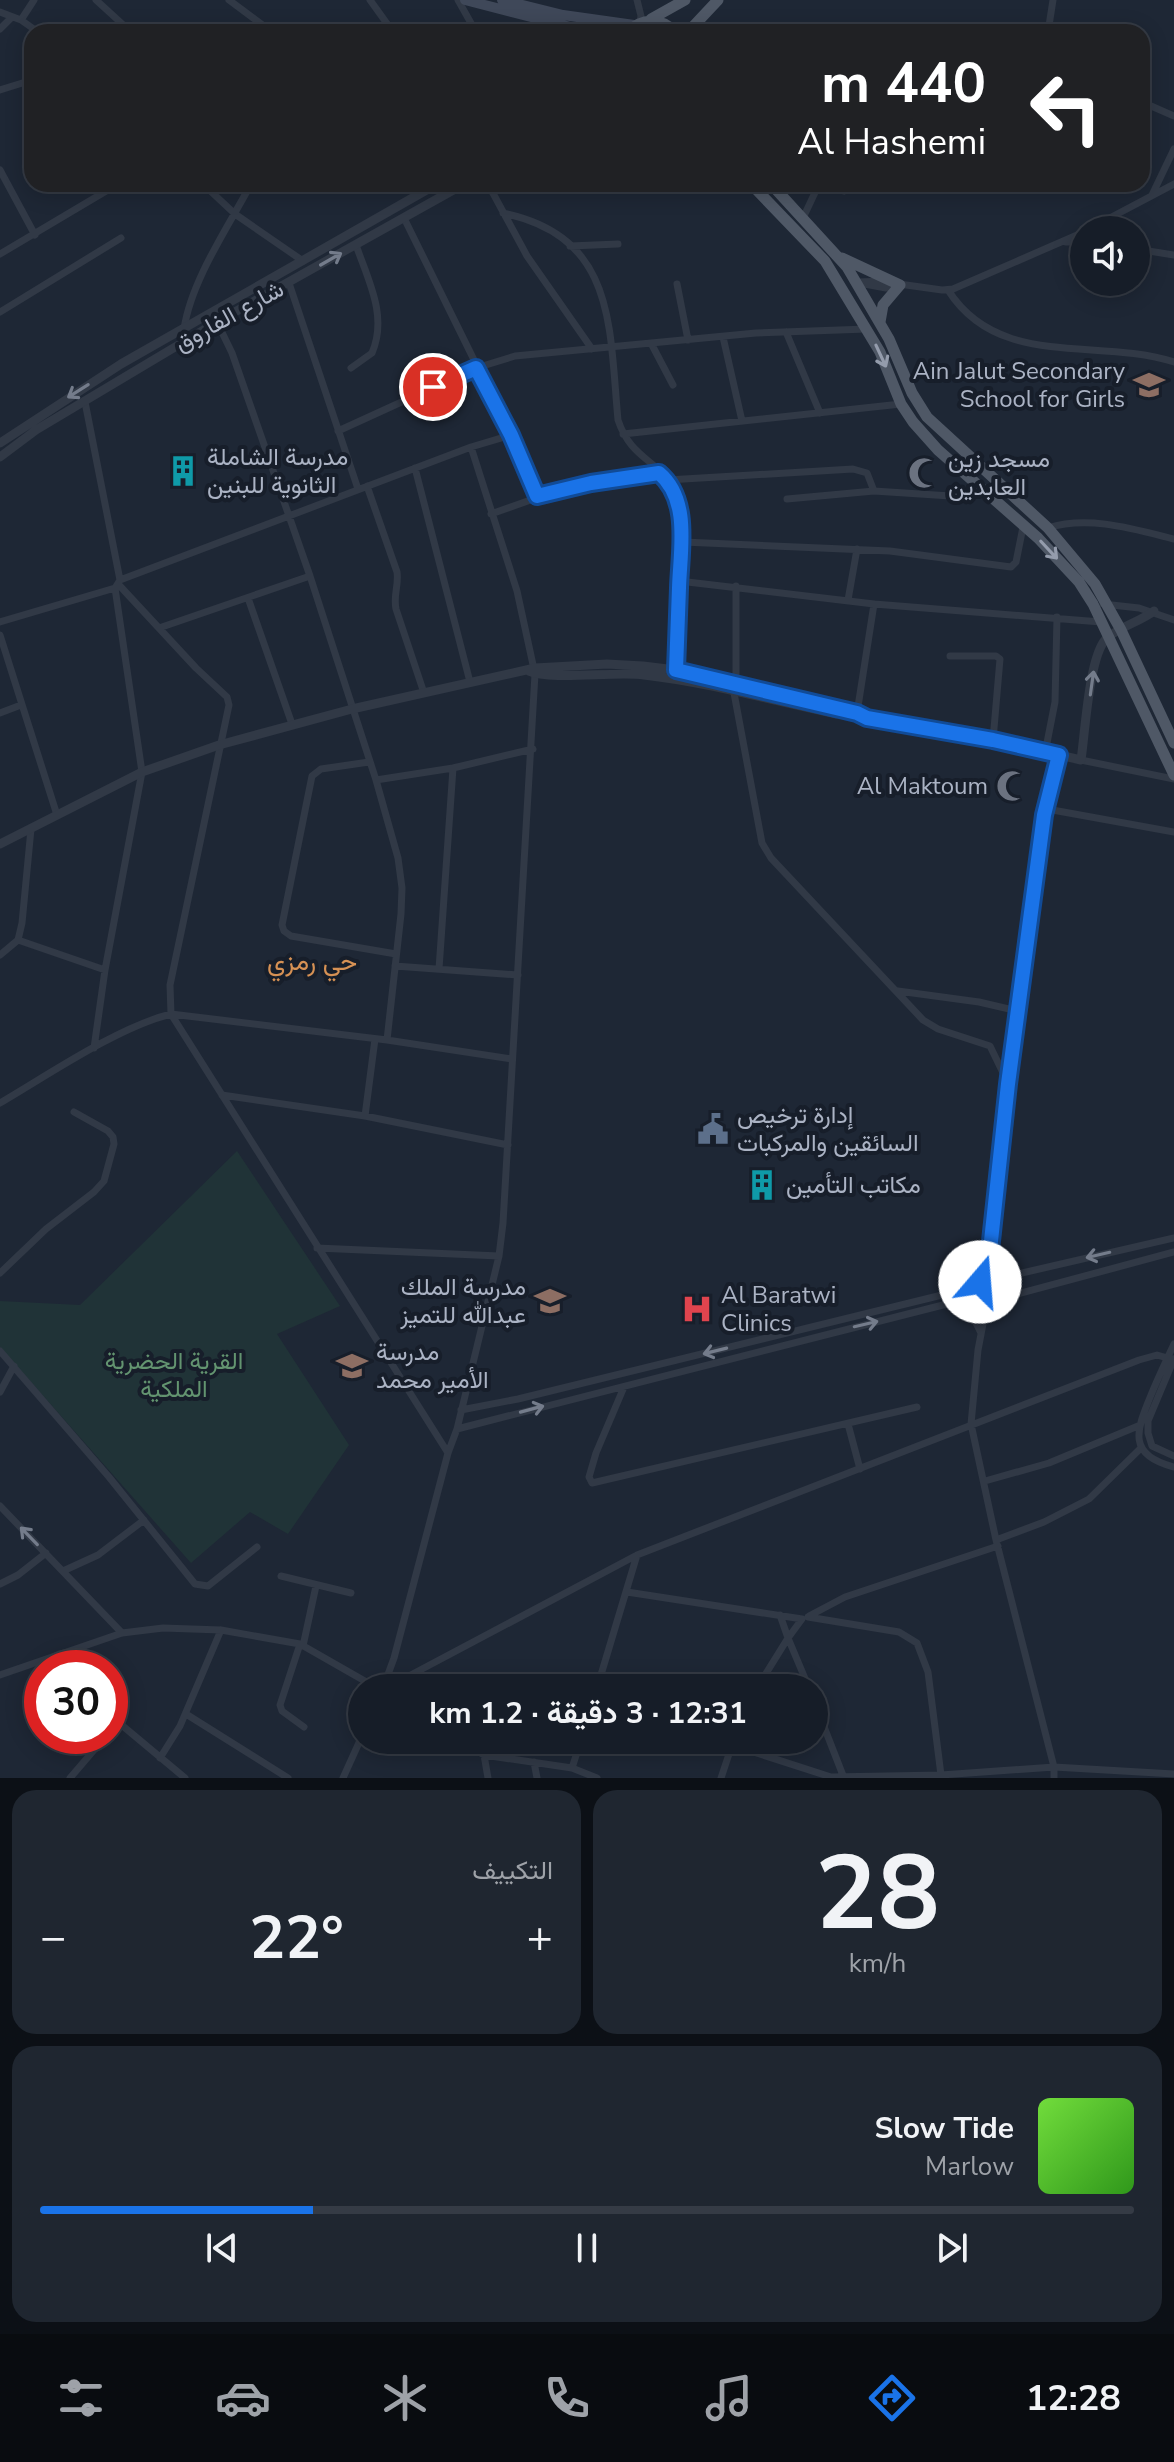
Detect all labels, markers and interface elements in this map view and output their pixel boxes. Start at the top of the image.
text: 440 m [821,45,986,122]
icon: left [1014,56,1118,160]
text: Al Hashemi [797,118,986,167]
map controls [1070,216,1150,296]
button: sound [1070,216,1150,296]
one-way arrow [319,251,342,267]
street label: شارع الفاروق [169,273,289,359]
one-way arrow [874,344,889,368]
pin [399,353,467,421]
place label: Ain Jalut Secondary School for Girls [913,355,1126,415]
icon: arrive [411,365,455,409]
school or university icon: Ain Jalut Secondary School for Girls [1132,368,1166,402]
one-way arrow [68,383,90,400]
place label: مدرسة الشاملة الثانوية للبنين [207,441,348,501]
place label: مسجد زين العابدين [948,443,1050,503]
building icon: مدرسة الشاملة الثانوية للبنين [166,454,200,488]
mosque icon: مسجد زين العابدين [907,456,941,490]
one-way arrow [1039,540,1058,560]
one-way arrow [1085,670,1100,696]
mosque icon: Al Maktoum [995,769,1029,803]
place label: Al Maktoum [857,770,988,802]
district label: حي رمزي [267,944,357,982]
place label: إدارة ترخيص السائقين والمركبات [737,1099,919,1159]
public building icon: إدارة ترخيص السائقين والمركبات [696,1112,730,1146]
building icon: مكاتب التأمين [745,1168,779,1202]
place label: مكاتب التأمين [786,1169,921,1201]
position arrow [938,1240,1022,1324]
one-way arrow [1086,1248,1111,1263]
place label: مدرسة الملك عبدالله للتميز [399,1271,526,1331]
place label: Al Baratwi Clinics [721,1279,836,1339]
school or university icon: مدرسة الملك عبدالله للتميز [533,1284,567,1318]
hospital icon: Al Baratwi Clinics [680,1292,714,1326]
one-way arrow [853,1316,878,1331]
place label: مدرسة الأمير محمد [376,1336,489,1396]
one-way arrow [702,1344,728,1359]
park label: القرية الحضرية الملكية [105,1345,243,1405]
school or university icon: مدرسة الأمير محمد [335,1349,369,1383]
one-way arrow [519,1400,545,1415]
one-way arrow [20,1527,39,1546]
speed limit sign: 30 [24,1650,128,1754]
text: 12:31 · 3 دقيقة · 1.2 km [429,1693,747,1734]
text: 28 [815,1823,940,1965]
text: التكييف [472,1853,553,1888]
text: 22° [249,1897,344,1979]
text: − [40,1908,66,1968]
text: + [527,1908,553,1968]
text: km/h [849,1946,906,1981]
text: Slow Tide [874,2108,1014,2149]
text: Marlow [925,2149,1014,2184]
icon: previous [200,2226,244,2270]
icon: pause [565,2226,609,2270]
icon: next [930,2226,974,2270]
icon: filters [53,2370,109,2426]
icon: car [215,2370,271,2426]
icon: climate [377,2370,433,2426]
icon: phone [539,2370,595,2426]
icon: music [701,2370,757,2426]
icon: directions [864,2370,920,2426]
text: 12:28 [1026,2374,1121,2423]

